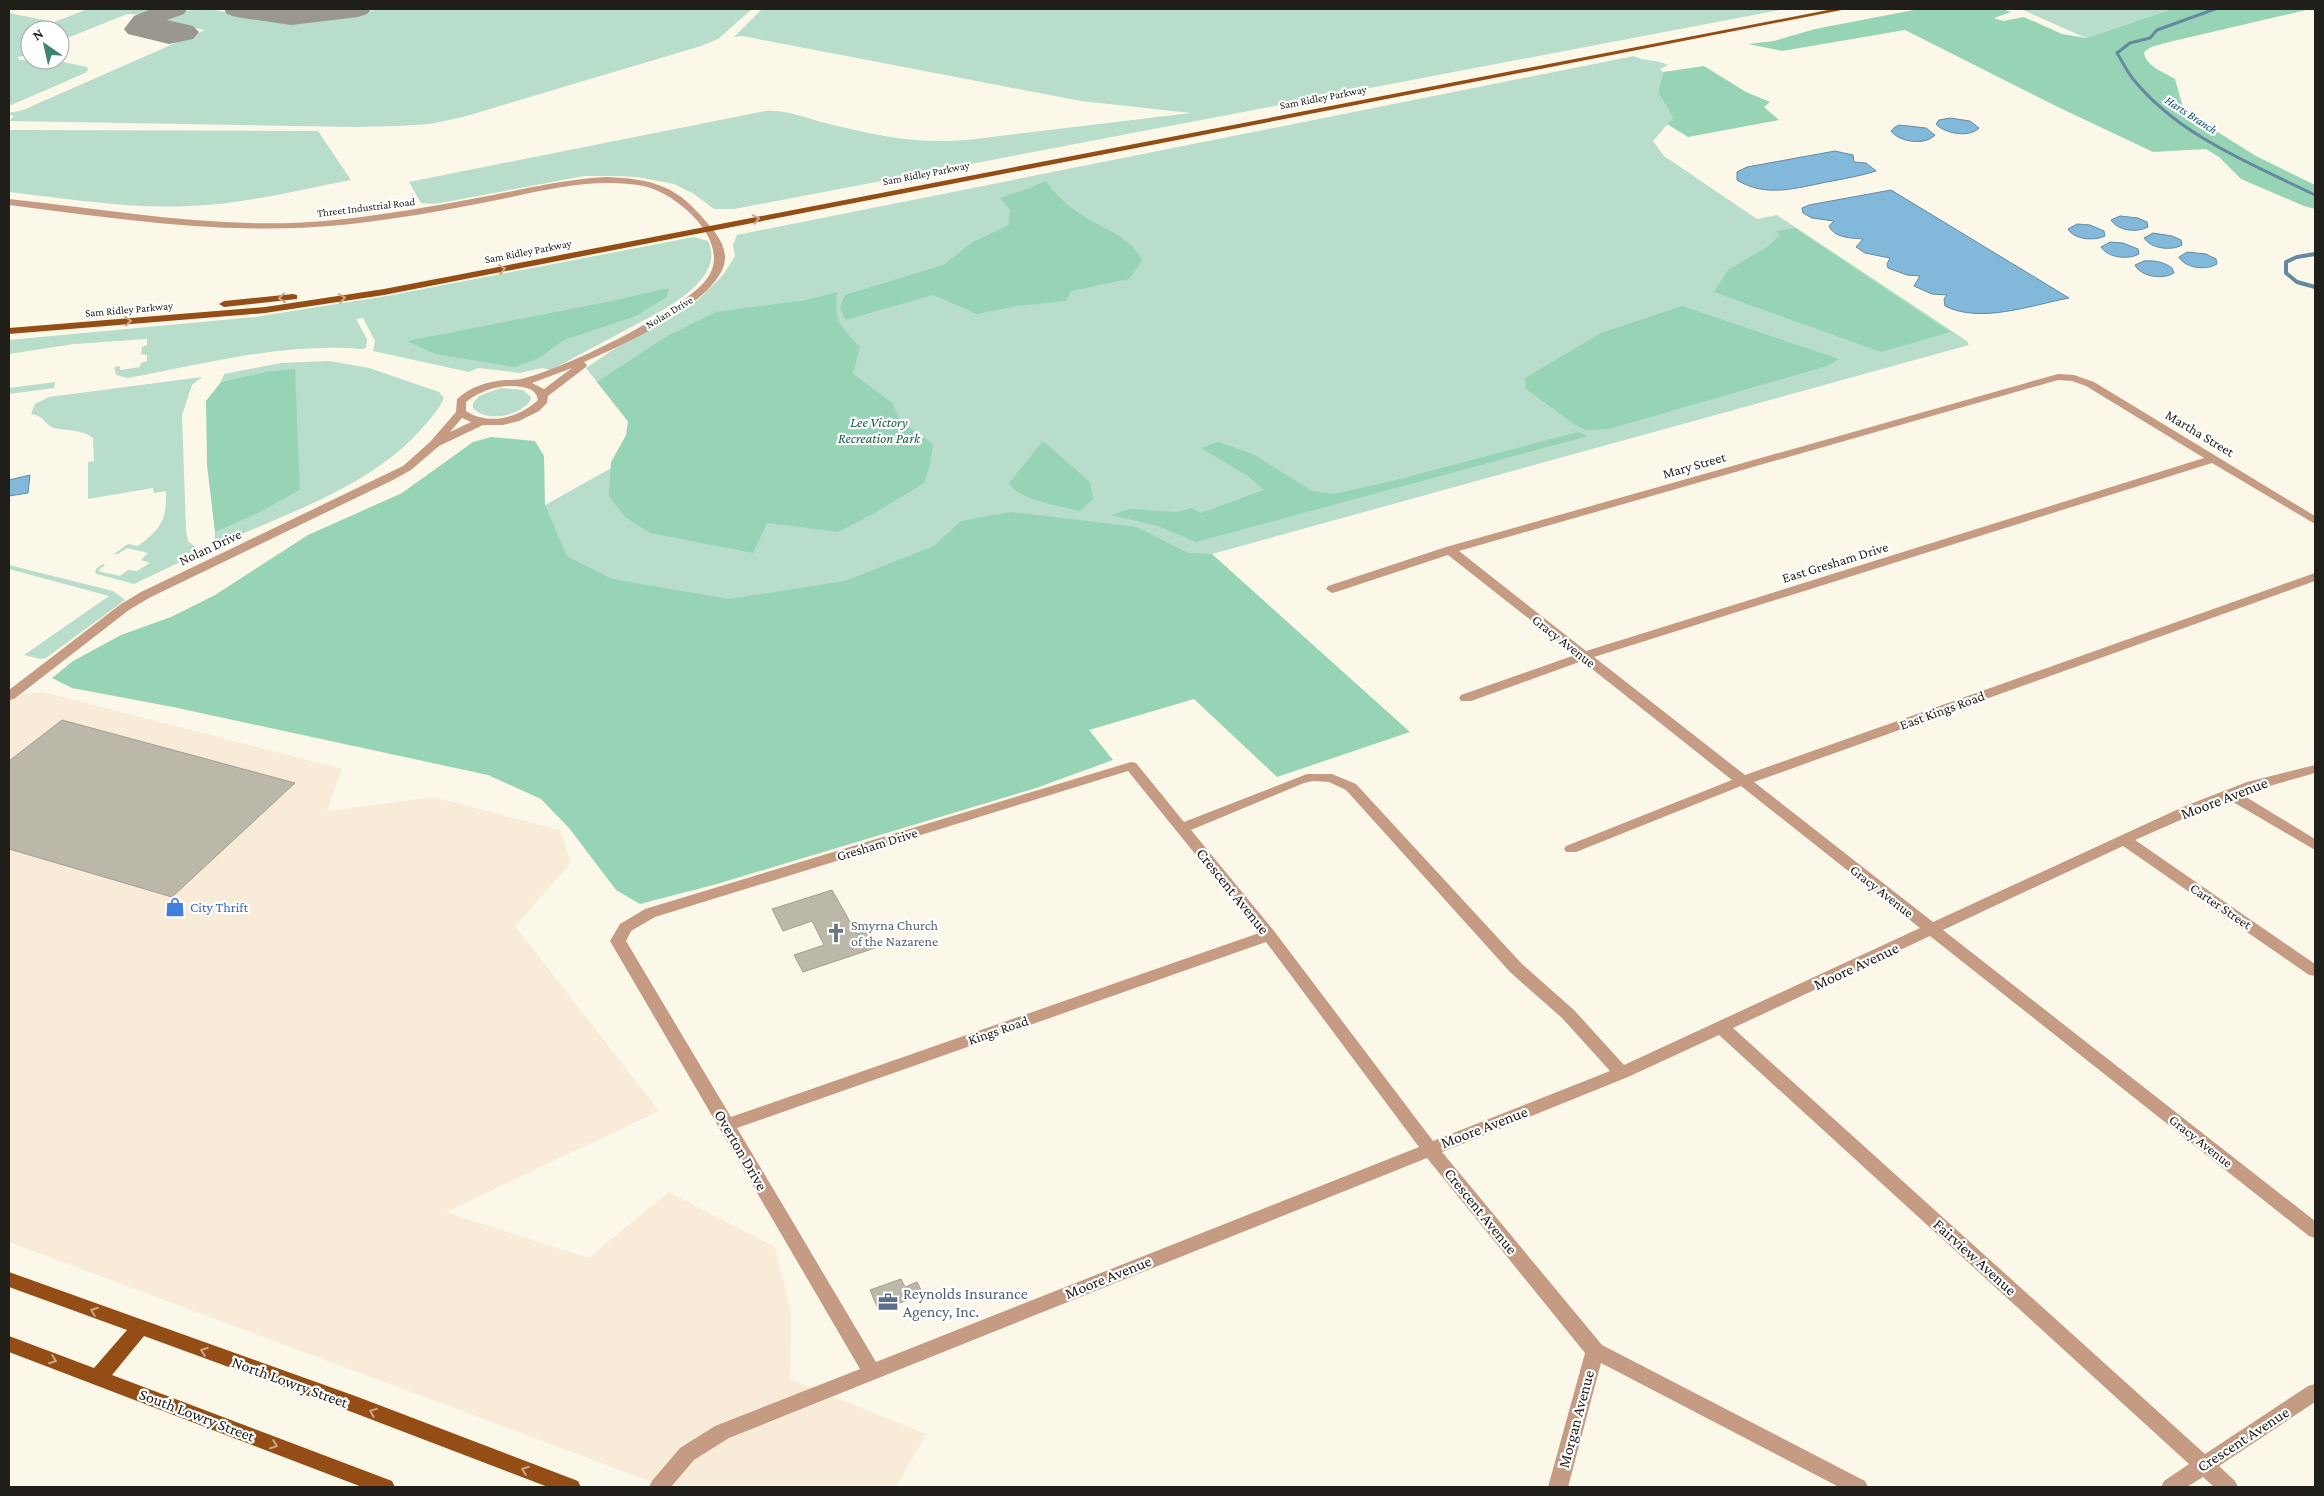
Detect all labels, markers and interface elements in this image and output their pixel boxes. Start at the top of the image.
north arrow [20,20,70,70]
text: N [29,25,47,44]
street label: Sam Ridley Parkway [1279,83,1369,112]
water label: Harts Branch [2162,93,2220,137]
street label: Sam Ridley Parkway [882,159,972,188]
street label: Threet Industrial Road [316,195,416,219]
one-way arrow [751,214,760,225]
street label: Sam Ridley Parkway [484,237,574,266]
one-way arrow [497,264,506,274]
one-way arrow [278,292,286,303]
one-way arrow [338,293,346,304]
street label: Nolan Drive [643,293,695,331]
street label: Sam Ridley Parkway [85,299,174,320]
one-way arrow [125,316,133,327]
street label: Martha Street [2163,406,2237,460]
park label: Lee Victory Recreation Park [838,414,921,446]
street label: Mary Street [1661,448,1728,482]
street label: Nolan Drive [176,526,244,568]
street label: East Gresham Drive [1780,538,1890,586]
street label: Gracy Avenue [1529,611,1599,671]
street label: East Kings Road [1897,687,1987,733]
street label: Moore Avenue [2178,774,2270,822]
street label: Gresham Drive [835,824,919,864]
street label: Crescent Avenue [1193,845,1273,937]
street label: Gracy Avenue [1847,861,1917,921]
street label: Carter Street [2187,880,2255,933]
shop icon: City Thrift [164,896,186,918]
place label: City Thrift [190,899,248,915]
place label: Smyrna Church of the Nazarene [851,917,938,949]
church icon: Smyrna Church of the Nazarene [825,922,847,944]
street label: Moore Avenue [1811,939,1901,993]
street label: Kings Road [966,1012,1031,1048]
street label: Moore Avenue [1438,1103,1530,1151]
street label: Overton Drive [711,1107,771,1193]
street label: Gracy Avenue [2166,1111,2236,1171]
street label: Crescent Avenue [1441,1165,1521,1257]
street label: Fairview Avenue [1930,1215,2020,1299]
street label: Moore Avenue [1062,1252,1154,1302]
place label: Reynolds Insurance Agency, Inc. [903,1285,1028,1321]
office icon: Reynolds Insurance Agency, Inc. [877,1291,899,1313]
one-way arrow [90,1307,99,1317]
one-way arrow [201,1347,209,1357]
street label: North Lowry Street [229,1353,351,1412]
one-way arrow [48,1354,57,1365]
street label: Morgan Avenue [1555,1368,1598,1470]
street label: South Lowry Street [137,1385,258,1446]
street label: Crescent Avenue [2194,1403,2292,1475]
one-way arrow [370,1408,378,1418]
one-way arrow [269,1439,278,1449]
one-way arrow [521,1466,530,1476]

